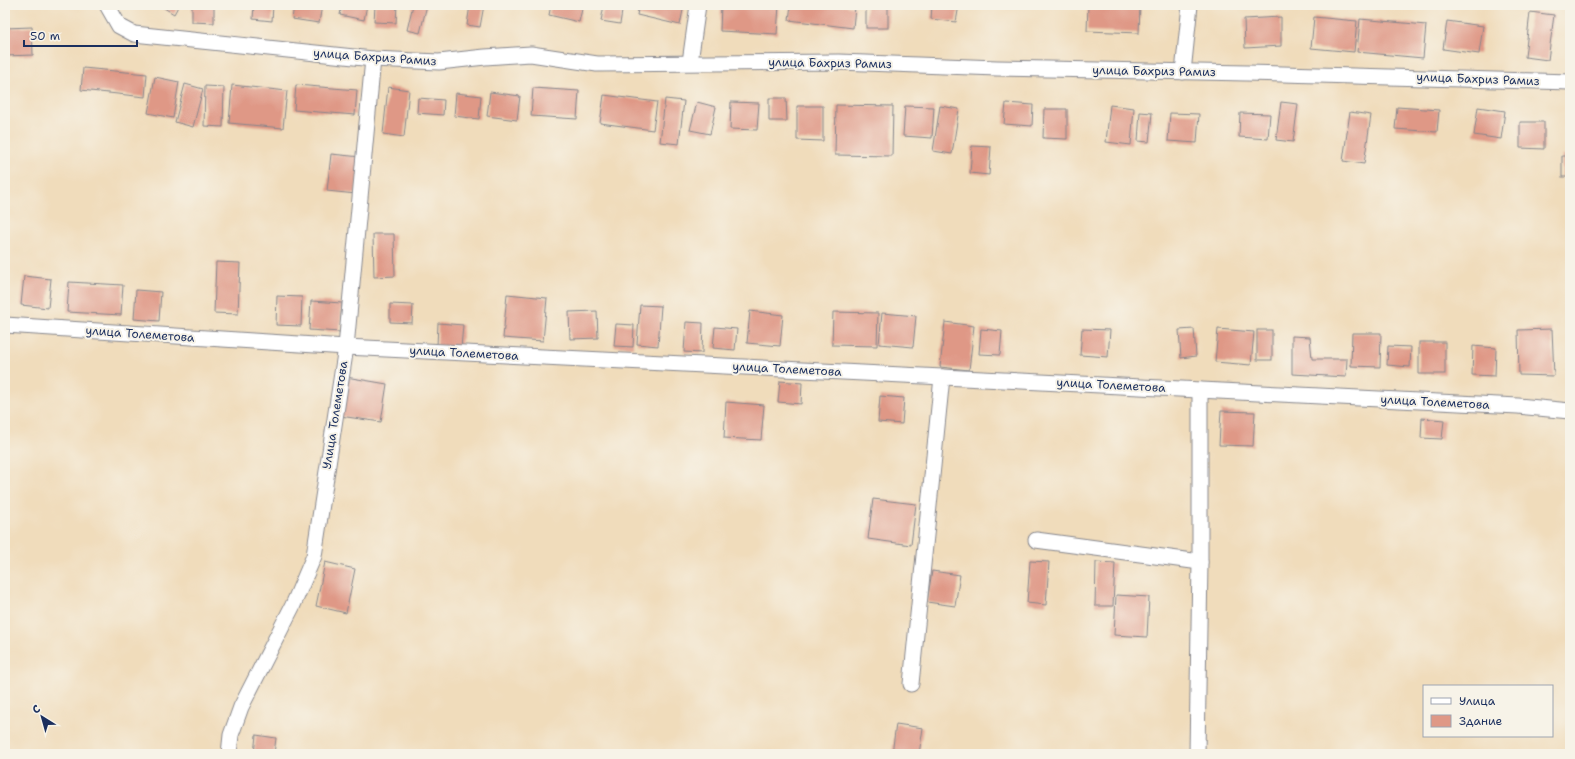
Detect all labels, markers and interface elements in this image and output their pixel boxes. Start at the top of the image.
scale bar [24,22,137,48]
text: 50 m [30,28,60,44]
street label: улица Бахриз Рамиз [313,45,437,69]
street label: улица Бахриз Рамиз [768,54,892,72]
street label: улица Бахриз Рамиз [1092,62,1216,80]
street label: улица Бахриз Рамиз [1416,69,1540,89]
street label: улица Толеметова [85,322,196,346]
street label: улица Толеметова [409,342,520,364]
street label: улица Толеметова [732,358,843,380]
street label: Улица Толеметова [319,359,352,470]
street label: улица Толеметова [1056,374,1167,396]
street label: улица Толеметова [1380,391,1491,413]
legend [1423,685,1553,737]
text: Улица [1459,693,1496,709]
north arrow [22,697,62,737]
text: С [29,701,44,717]
text: Здание [1459,713,1503,729]

